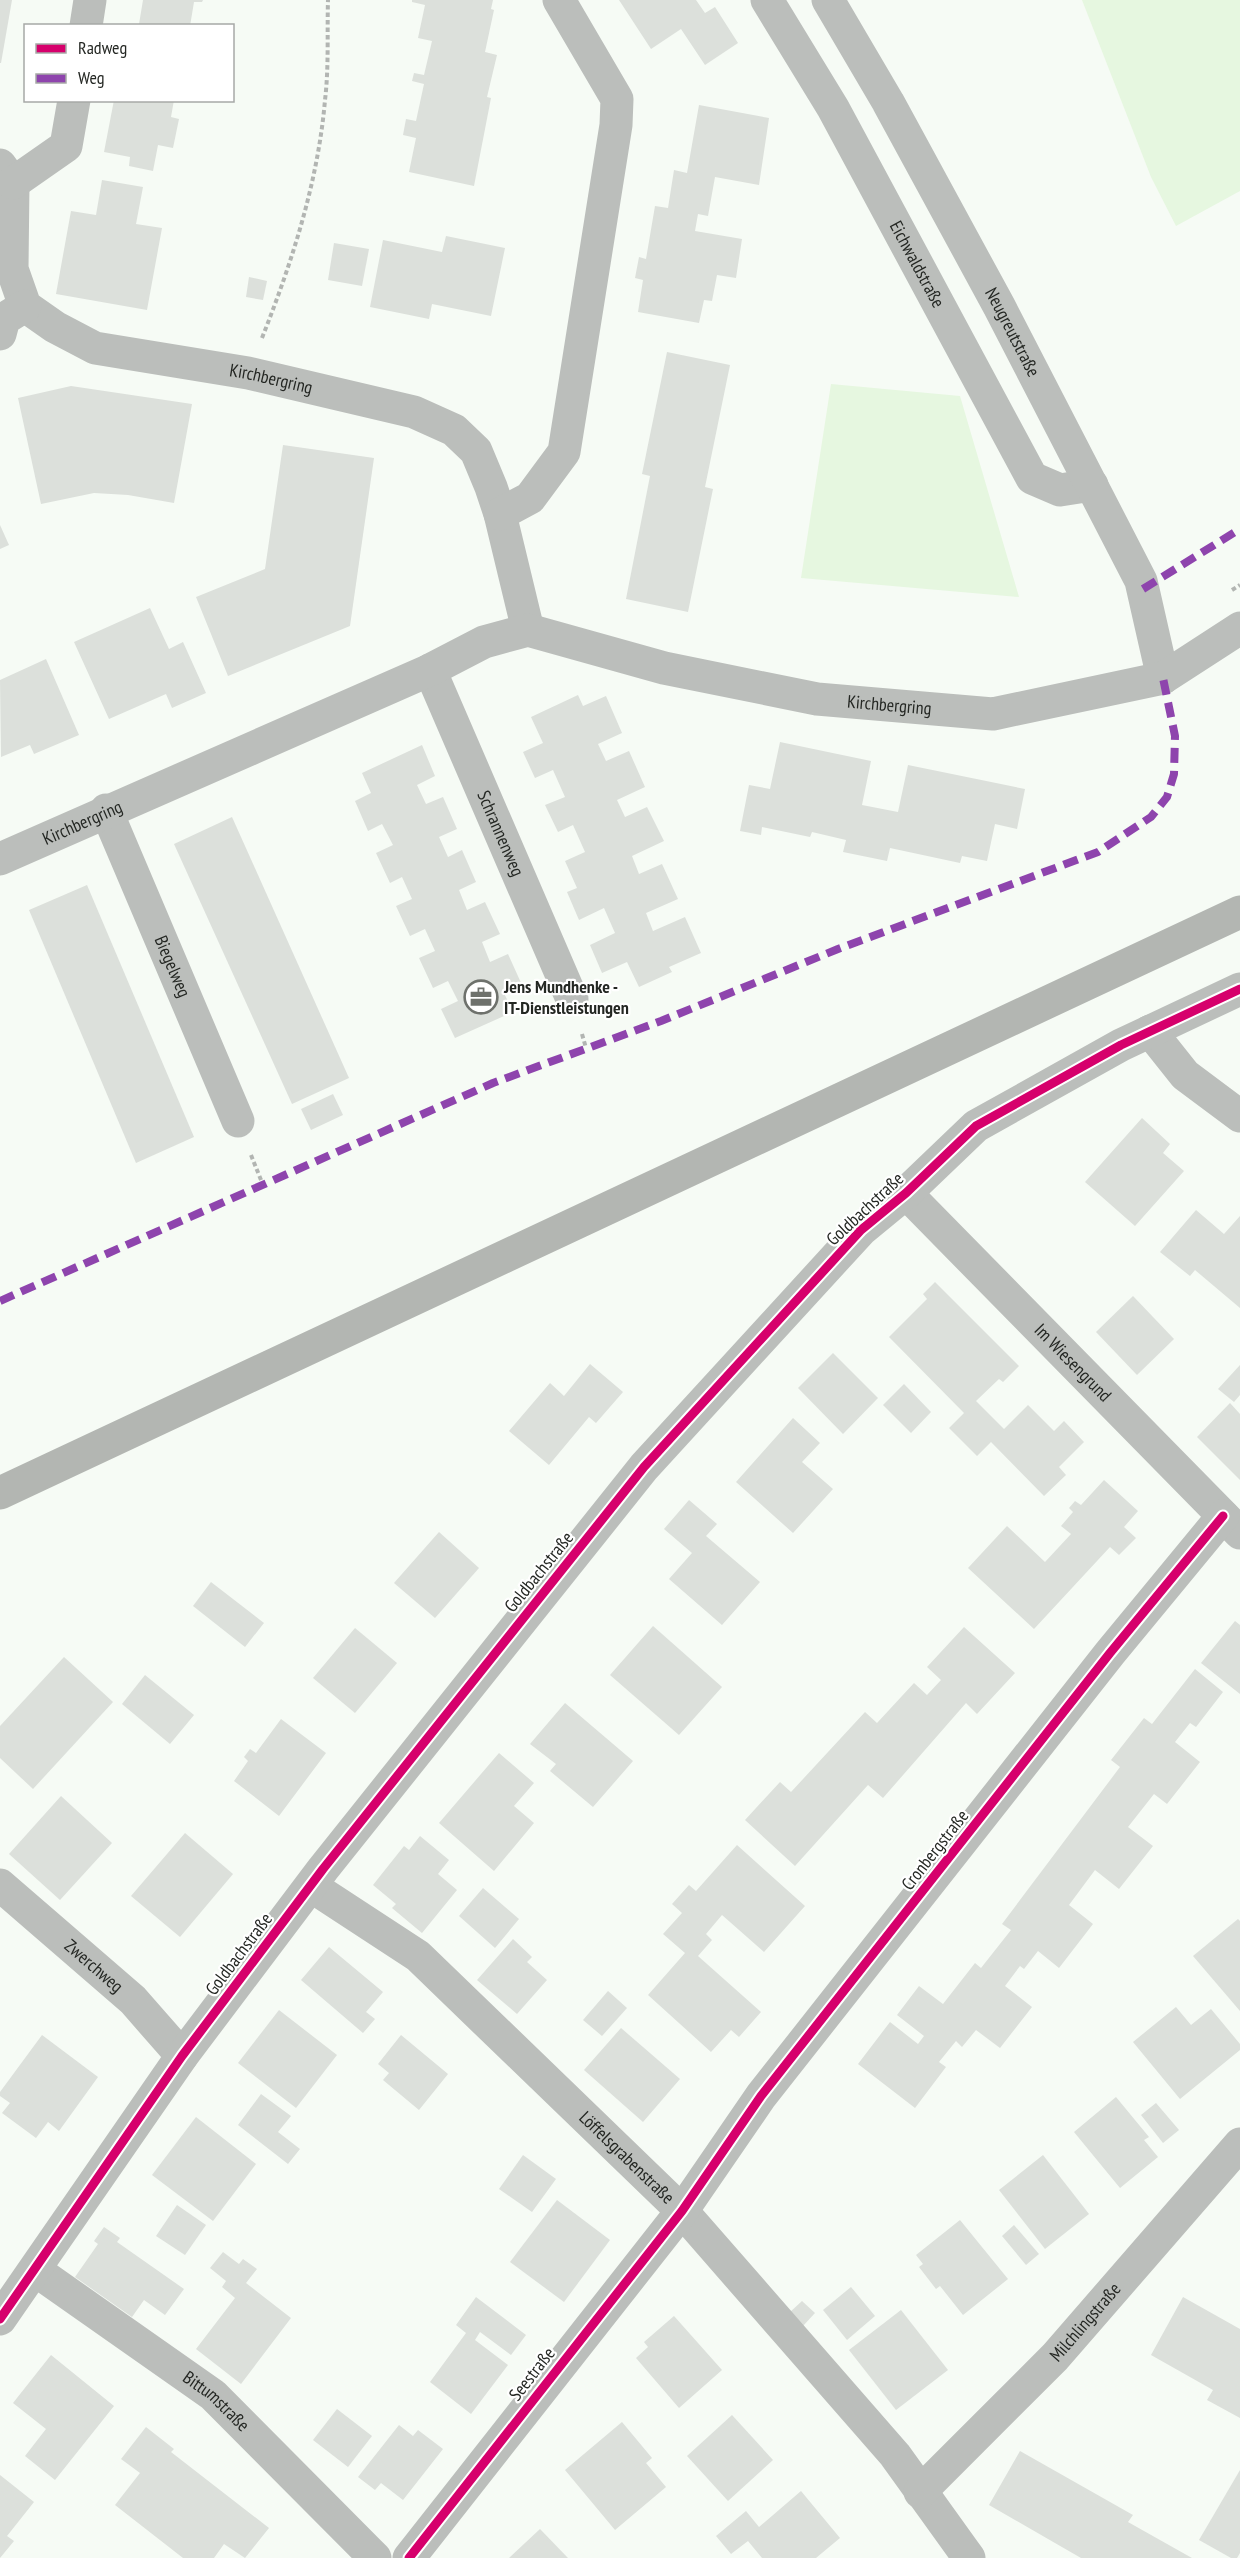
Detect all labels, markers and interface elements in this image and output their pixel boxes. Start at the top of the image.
legend [24,24,234,102]
text: Radweg [78,36,127,59]
text: Weg [78,66,105,89]
street label: Eichwaldstraße [885,217,950,311]
street label: Neugreutstraße [980,283,1045,380]
street label: Kirchbergring [228,358,315,399]
street label: Kirchbergring [846,690,932,720]
street label: Schrannenweg [472,787,530,880]
street label: Kirchbergring [39,795,126,850]
street label: Biegelweg [150,932,196,1001]
place label: Jens Mundhenke - IT-Dienstleistungen [503,975,629,1019]
office icon: Jens Mundhenke - IT-Dienstleistungen [463,979,499,1015]
street label: Goldbachstraße [821,1167,908,1250]
street label: Im Wiesengrund [1030,1318,1117,1406]
street label: Goldbachstraße [499,1527,578,1617]
street label: Cronbergstraße [896,1805,973,1895]
street label: Goldbachstraße [200,1908,277,1999]
street label: Zwerchweg [60,1934,128,1997]
street label: Löffelsgrabenstraße [575,2106,679,2208]
street label: Milchlingstraße [1044,2278,1125,2366]
street label: Seestraße [504,2342,560,2405]
street label: Bittumstraße [179,2366,255,2436]

